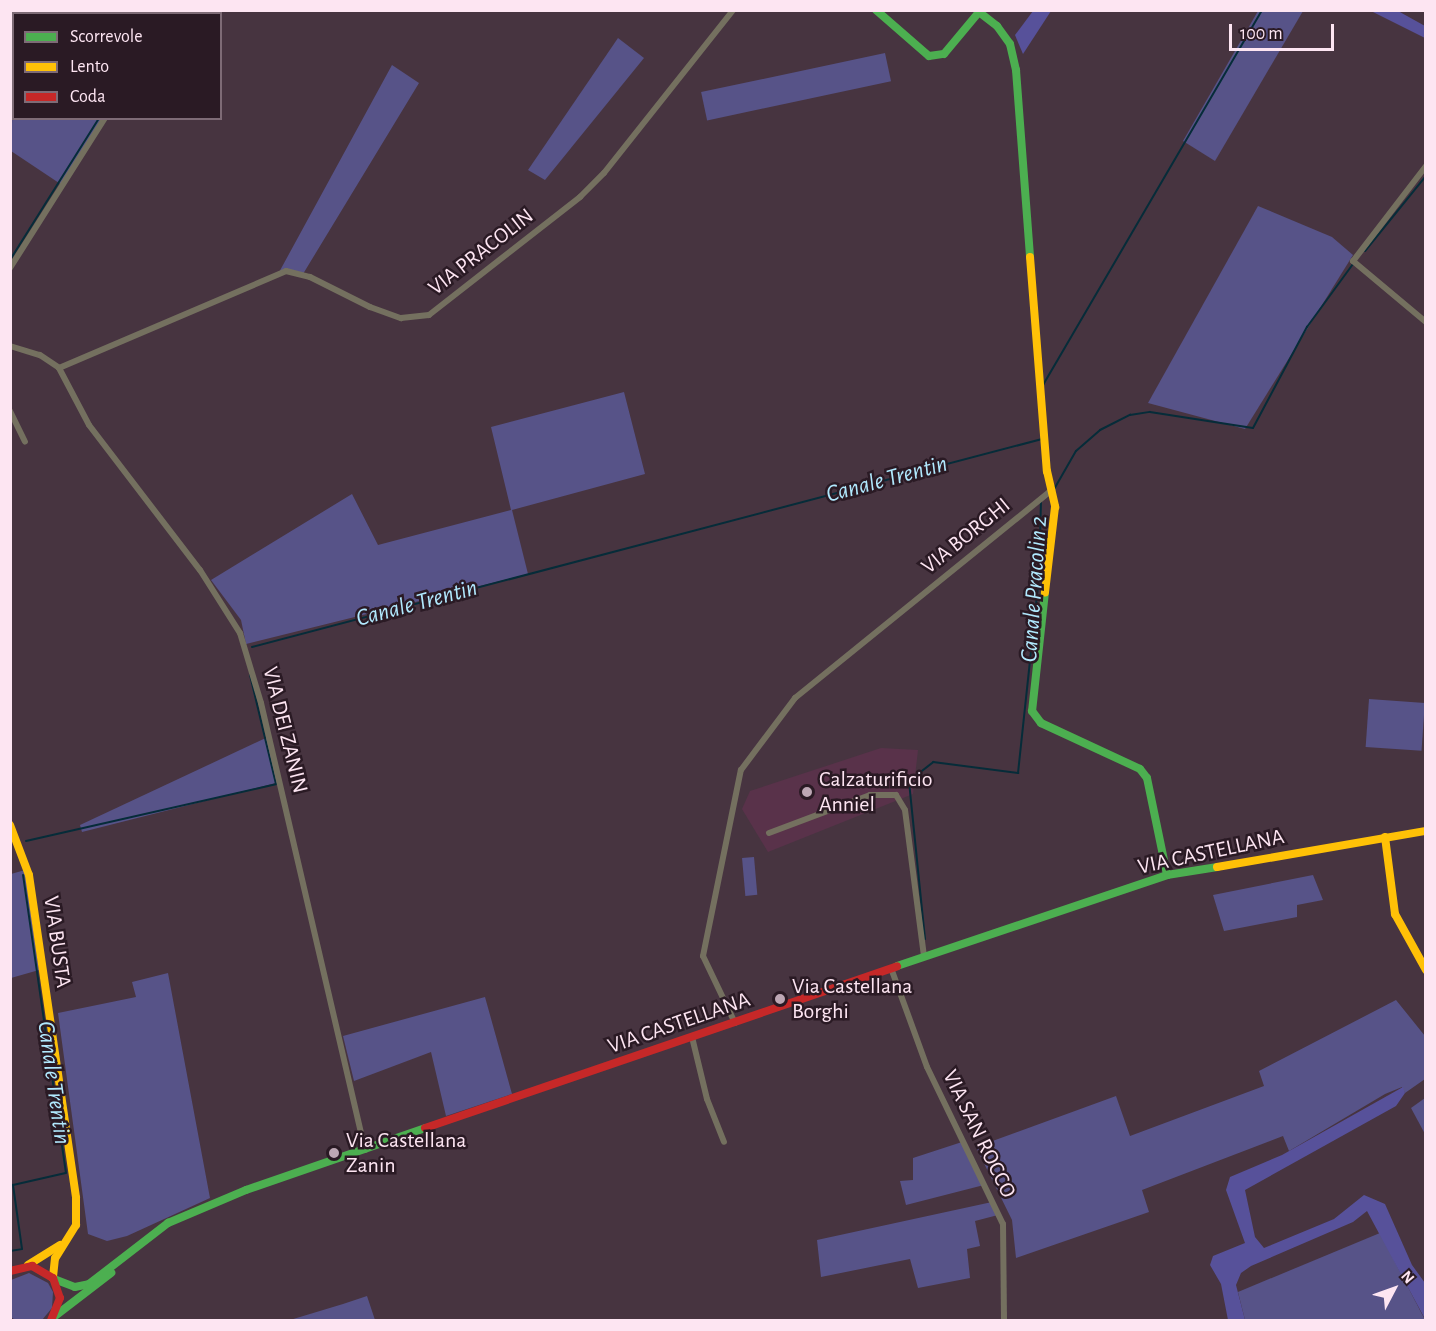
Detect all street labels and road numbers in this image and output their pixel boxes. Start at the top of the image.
street label: VIA PRACOLIN [423,203,539,301]
street label: VIA BORGHI [916,492,1016,580]
street label: VIA DEI ZANIN [257,664,313,796]
street label: VIA CASTELLANA [1135,824,1287,880]
street label: VIA BUSTA [37,894,77,990]
street label: VIA CASTELLANA [604,986,754,1060]
street label: VIA SAN ROCCO [937,1066,1021,1202]

